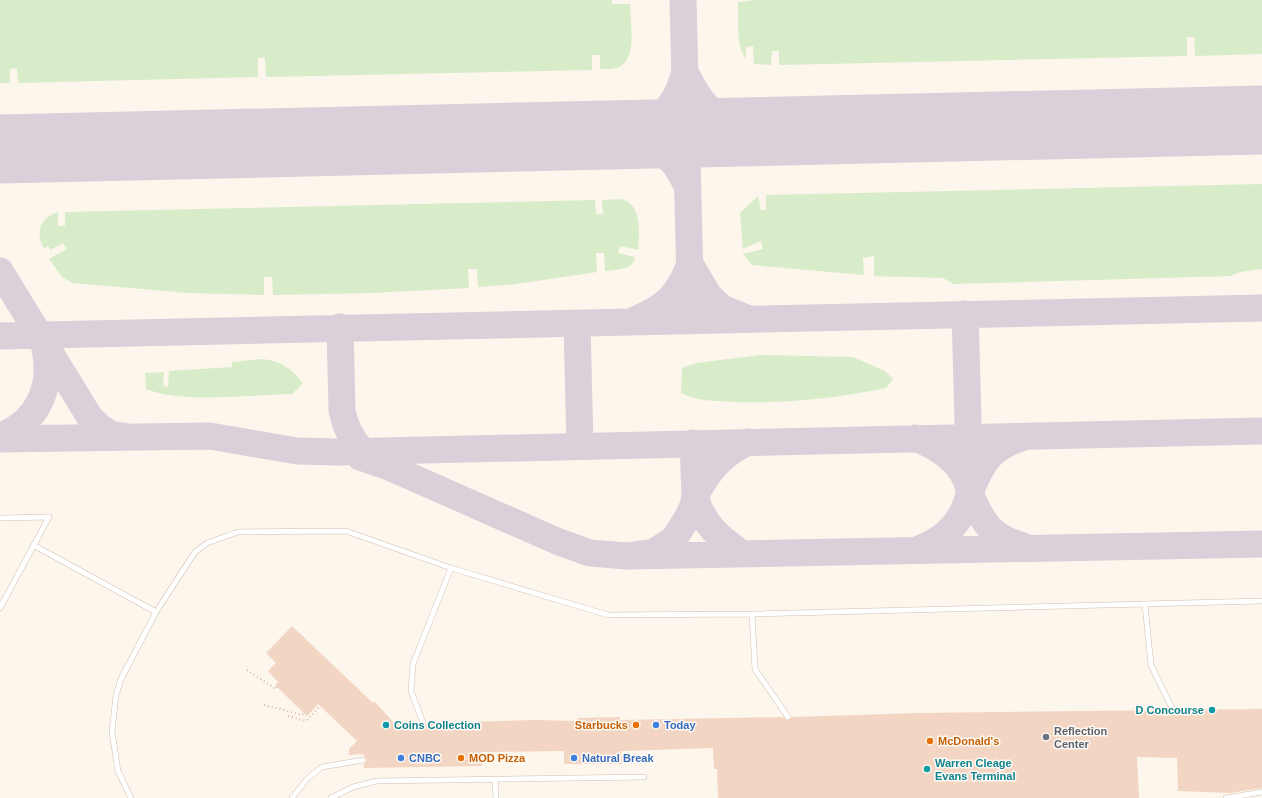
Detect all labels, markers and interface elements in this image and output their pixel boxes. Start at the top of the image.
place label: D Concourse [1136,704,1204,716]
marker: D Concourse [1207,705,1217,715]
place label: Coins Collection [394,719,481,731]
place label: Starbucks [575,719,628,731]
place label: Today [664,719,696,731]
marker: Coins Collection [381,720,391,730]
marker: Starbucks [631,720,641,730]
marker: Today [651,720,661,730]
place label: Reflection Center [1054,725,1107,750]
marker: Reflection Center [1041,732,1051,742]
place label: McDonald's [938,735,999,747]
marker: McDonald's [925,736,935,746]
place label: CNBC [409,752,441,764]
place label: MOD Pizza [469,752,526,764]
place label: Natural Break [582,752,654,764]
marker: CNBC [396,753,406,763]
marker: MOD Pizza [456,753,466,763]
marker: Natural Break [569,753,579,763]
place label: Warren Cleage Evans Terminal [935,757,1016,782]
marker: Warren Cleage Evans Terminal [922,764,932,774]

